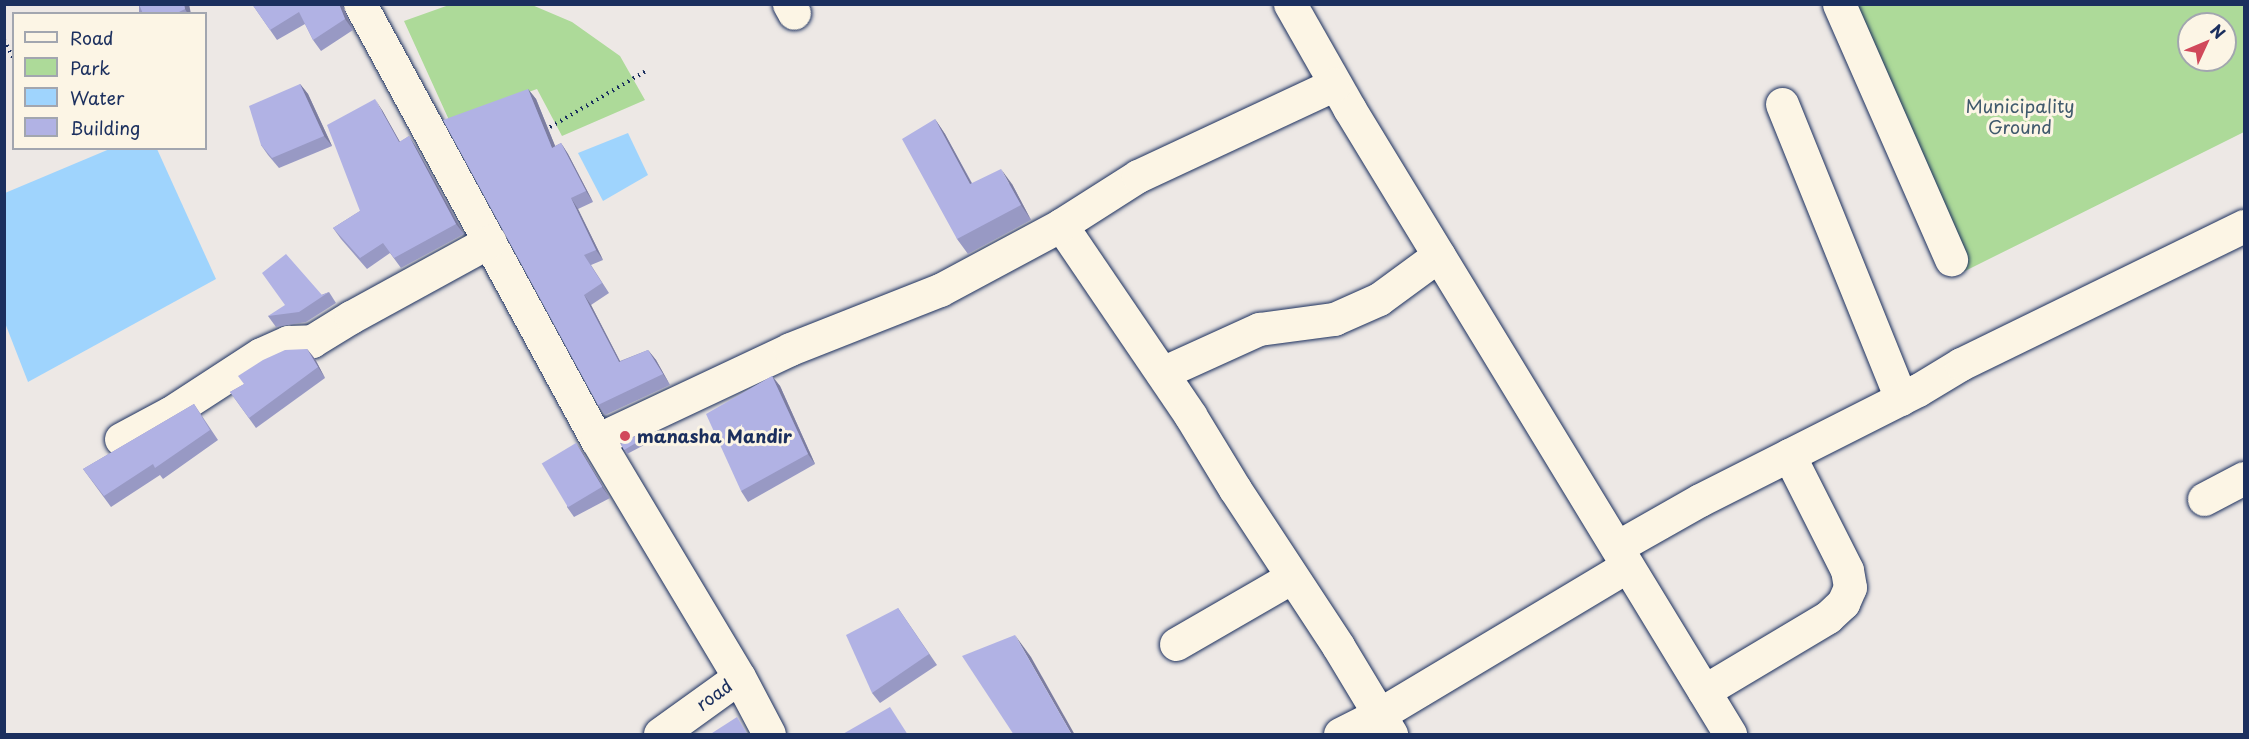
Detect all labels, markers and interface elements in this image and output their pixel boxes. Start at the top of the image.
legend [12,12,207,150]
north arrow [2177,12,2237,72]
text: N [2205,18,2232,44]
text: Road [70,24,114,51]
text: Park [70,54,110,81]
text: Water [70,84,124,111]
park label: Municipality Ground [1965,96,2075,138]
text: Building [70,114,140,141]
place label: manasha Mandir [637,425,793,447]
marker: manasha Mandir [618,429,632,443]
street label: road [692,675,736,715]

